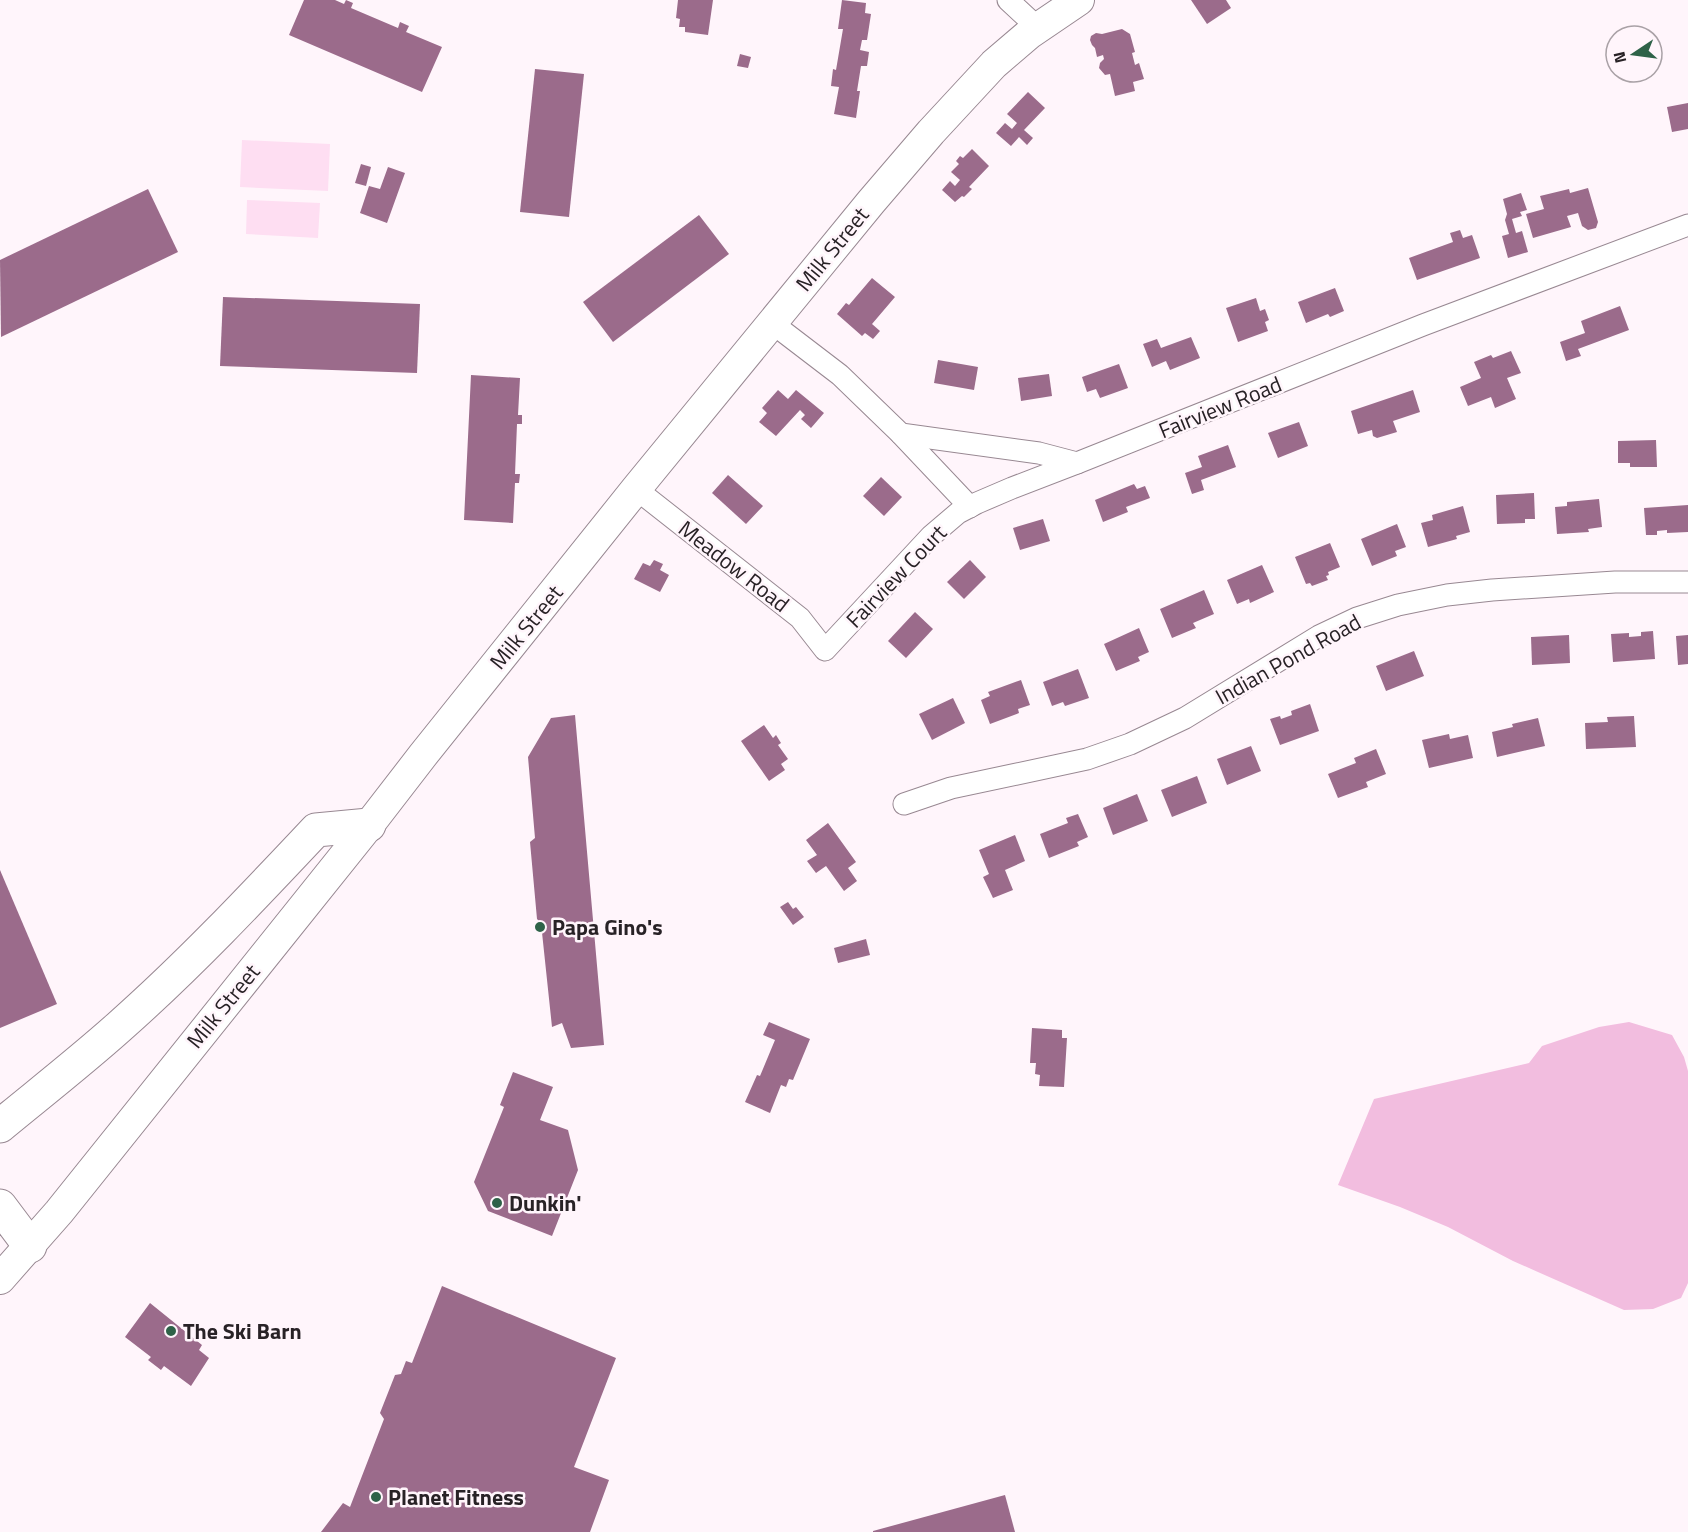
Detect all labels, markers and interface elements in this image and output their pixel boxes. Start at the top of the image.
north arrow [1604,24,1664,84]
text: N [1606,49,1632,65]
street label: Milk Street [787,199,877,299]
street label: Fairview Road [1153,367,1287,447]
street label: Meadow Road [671,512,797,620]
street label: Fairview Court [838,516,955,636]
street label: Milk Street [481,577,571,677]
street label: Indian Pond Road [1209,605,1367,713]
place label: Papa Gino's [552,910,663,944]
marker: Papa Gino's [533,920,547,934]
street label: Milk Street [178,956,268,1056]
place label: Dunkin' [509,1186,582,1220]
marker: Dunkin' [490,1196,504,1210]
place label: The Ski Barn [183,1314,302,1348]
marker: The Ski Barn [164,1324,178,1338]
place label: Planet Fitness [388,1480,524,1514]
marker: Planet Fitness [369,1490,383,1504]

